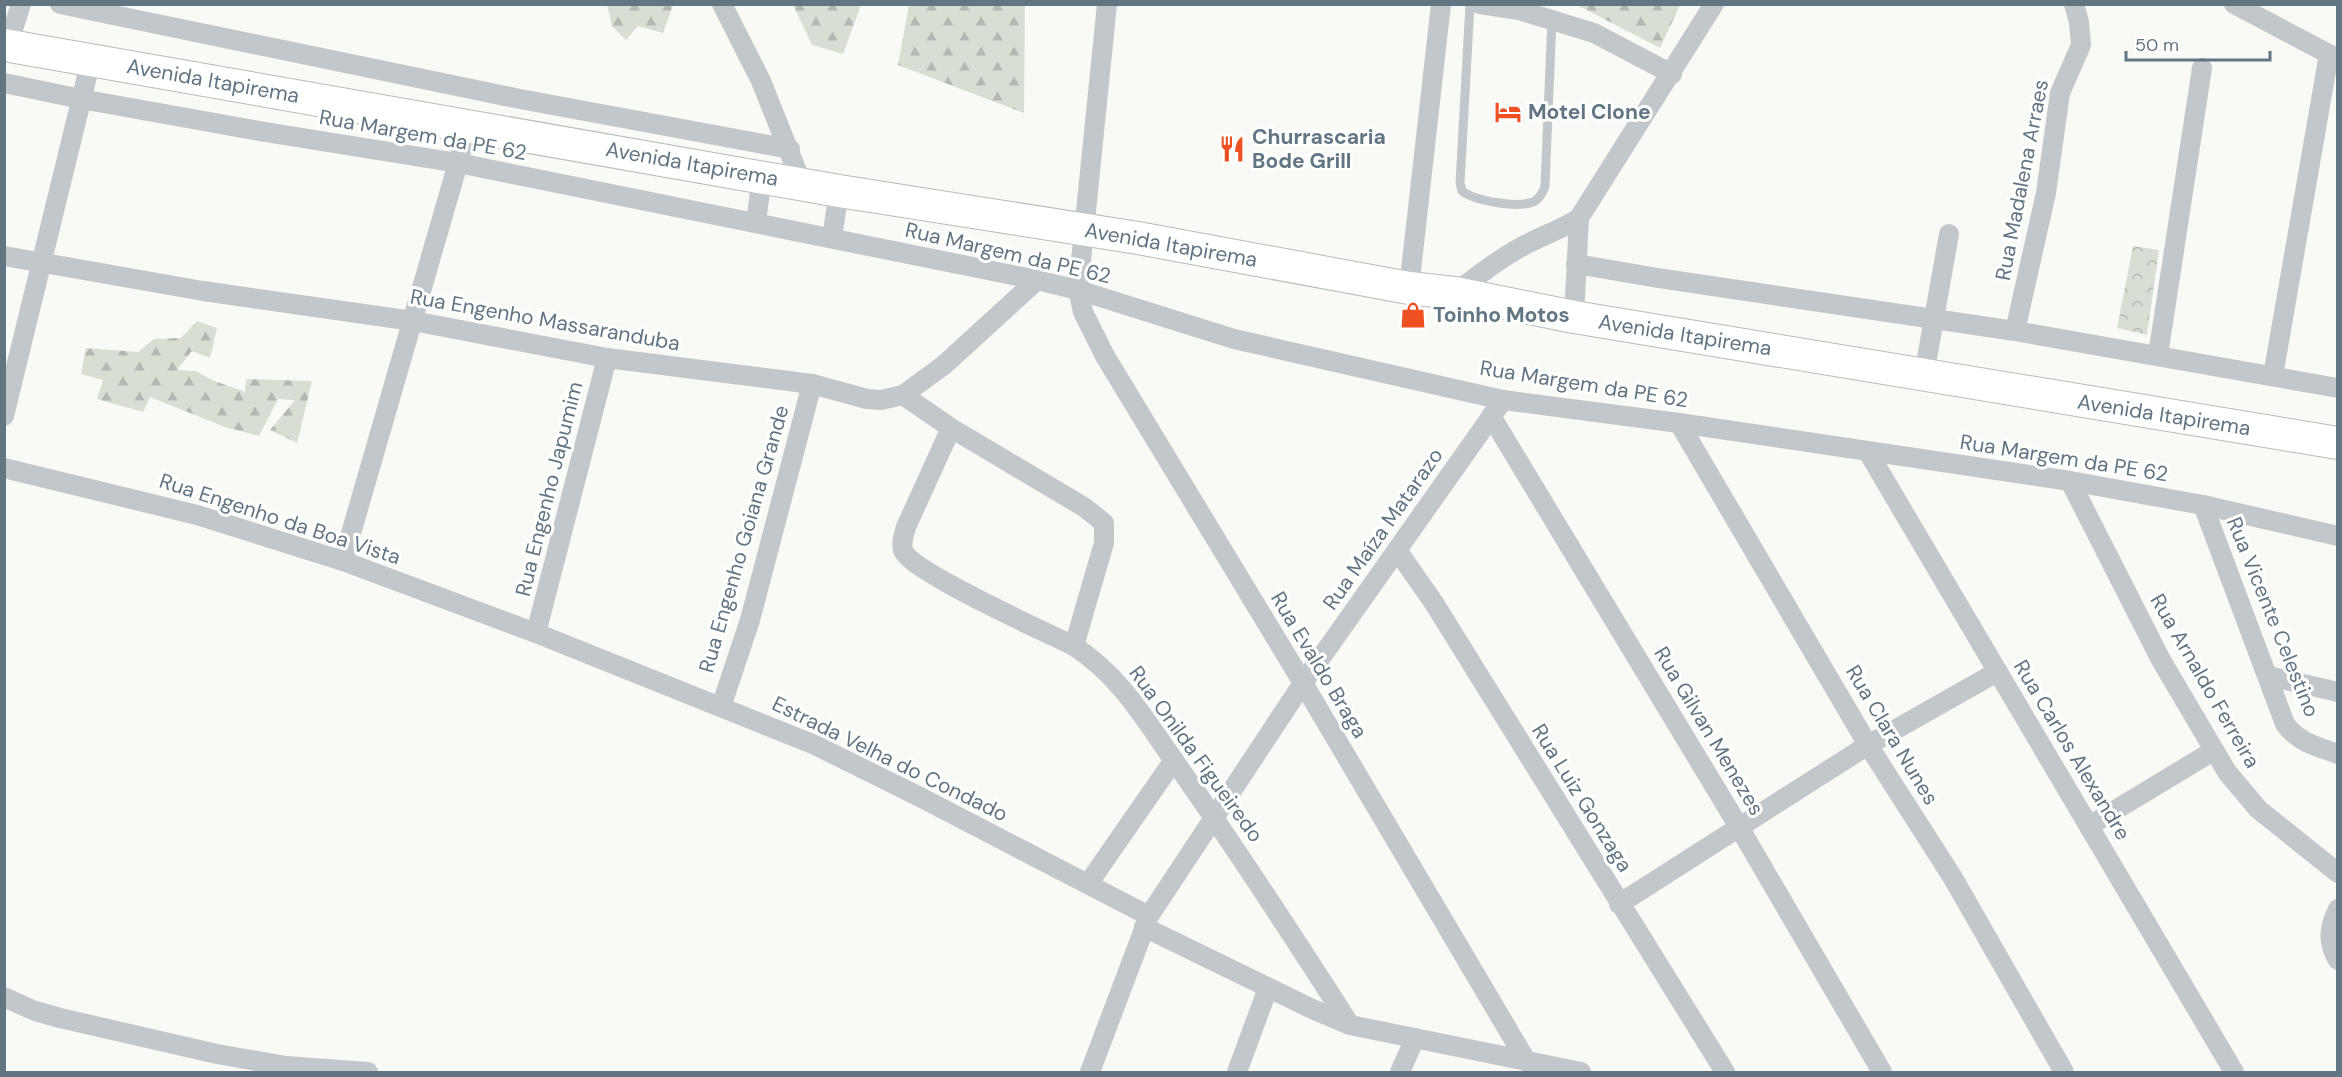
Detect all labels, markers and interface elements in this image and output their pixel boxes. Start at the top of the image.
scale bar [2126,24,2270,62]
text: 50 m [2135,33,2179,57]
street label: Avenida Itapirema [124,52,302,110]
street label: Rua Madalena Arraes [1989,77,2055,283]
hotel icon: Motel Clone [1493,97,1523,127]
place label: Motel Clone [1528,98,1651,126]
street label: Rua Margem da PE 62 [317,103,529,167]
place label: Churrascaria Bode Grill [1252,123,1386,175]
restaurant icon: Churrascaria Bode Grill [1217,134,1247,164]
street label: Avenida Itapirema [603,135,781,193]
street label: Rua Margem da PE 62 [902,216,1114,290]
street label: Avenida Itapirema [1082,216,1260,274]
street label: Rua Engenho Massaranduba [408,282,682,358]
shop icon: Toinho Motos [1398,300,1428,330]
place label: Toinho Motos [1433,301,1570,329]
street label: Avenida Itapirema [1596,307,1774,363]
street label: Rua Margem da PE 62 [1478,354,1690,414]
street label: Rua Engenho Japumim [509,379,589,599]
street label: Avenida Itapirema [2075,387,2253,443]
street label: Rua Engenho Goiana Grande [692,402,796,676]
street label: Rua Margem da PE 62 [1958,428,2170,488]
street label: Rua Maíza Matarazo [1317,442,1449,616]
street label: Rua Engenho da Boa Vista [156,467,404,571]
street label: Rua Vicente Celestino [2220,513,2326,721]
street label: Rua Evaldo Braga [1264,587,1374,743]
street label: Rua Arnaldo Ferreira [2144,589,2266,773]
street label: Rua Gilvan Menezes [1647,641,1771,821]
street label: Rua Carlos Alexandre [2007,655,2137,845]
street label: Rua Onilda Figueiredo [1122,660,1270,848]
street label: Rua Clara Nunes [1839,660,1945,810]
street label: Estrada Velha do Condado [768,690,1012,828]
street label: Rua Luiz Gonzaga [1525,719,1639,877]

